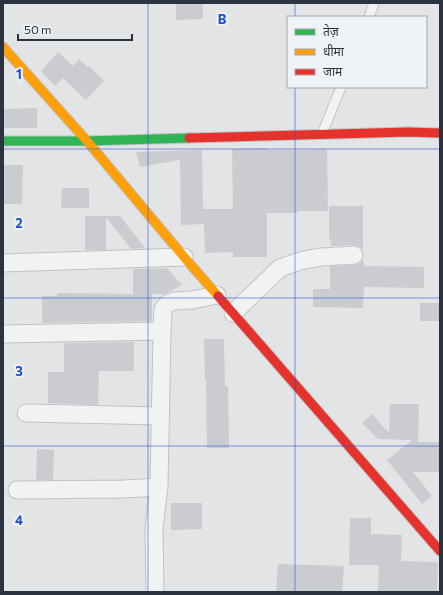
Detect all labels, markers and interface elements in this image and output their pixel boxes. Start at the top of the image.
text: B [218,11,227,27]
scale bar [18,16,132,42]
legend [287,16,427,88]
text: 50 m [24,22,52,36]
text: तेज़ [323,24,340,38]
text: धीमा [323,44,345,58]
text: जाम [323,64,343,78]
text: 1 [16,66,22,82]
text: 2 [15,215,23,231]
text: 3 [15,363,23,379]
text: 4 [15,512,23,528]

